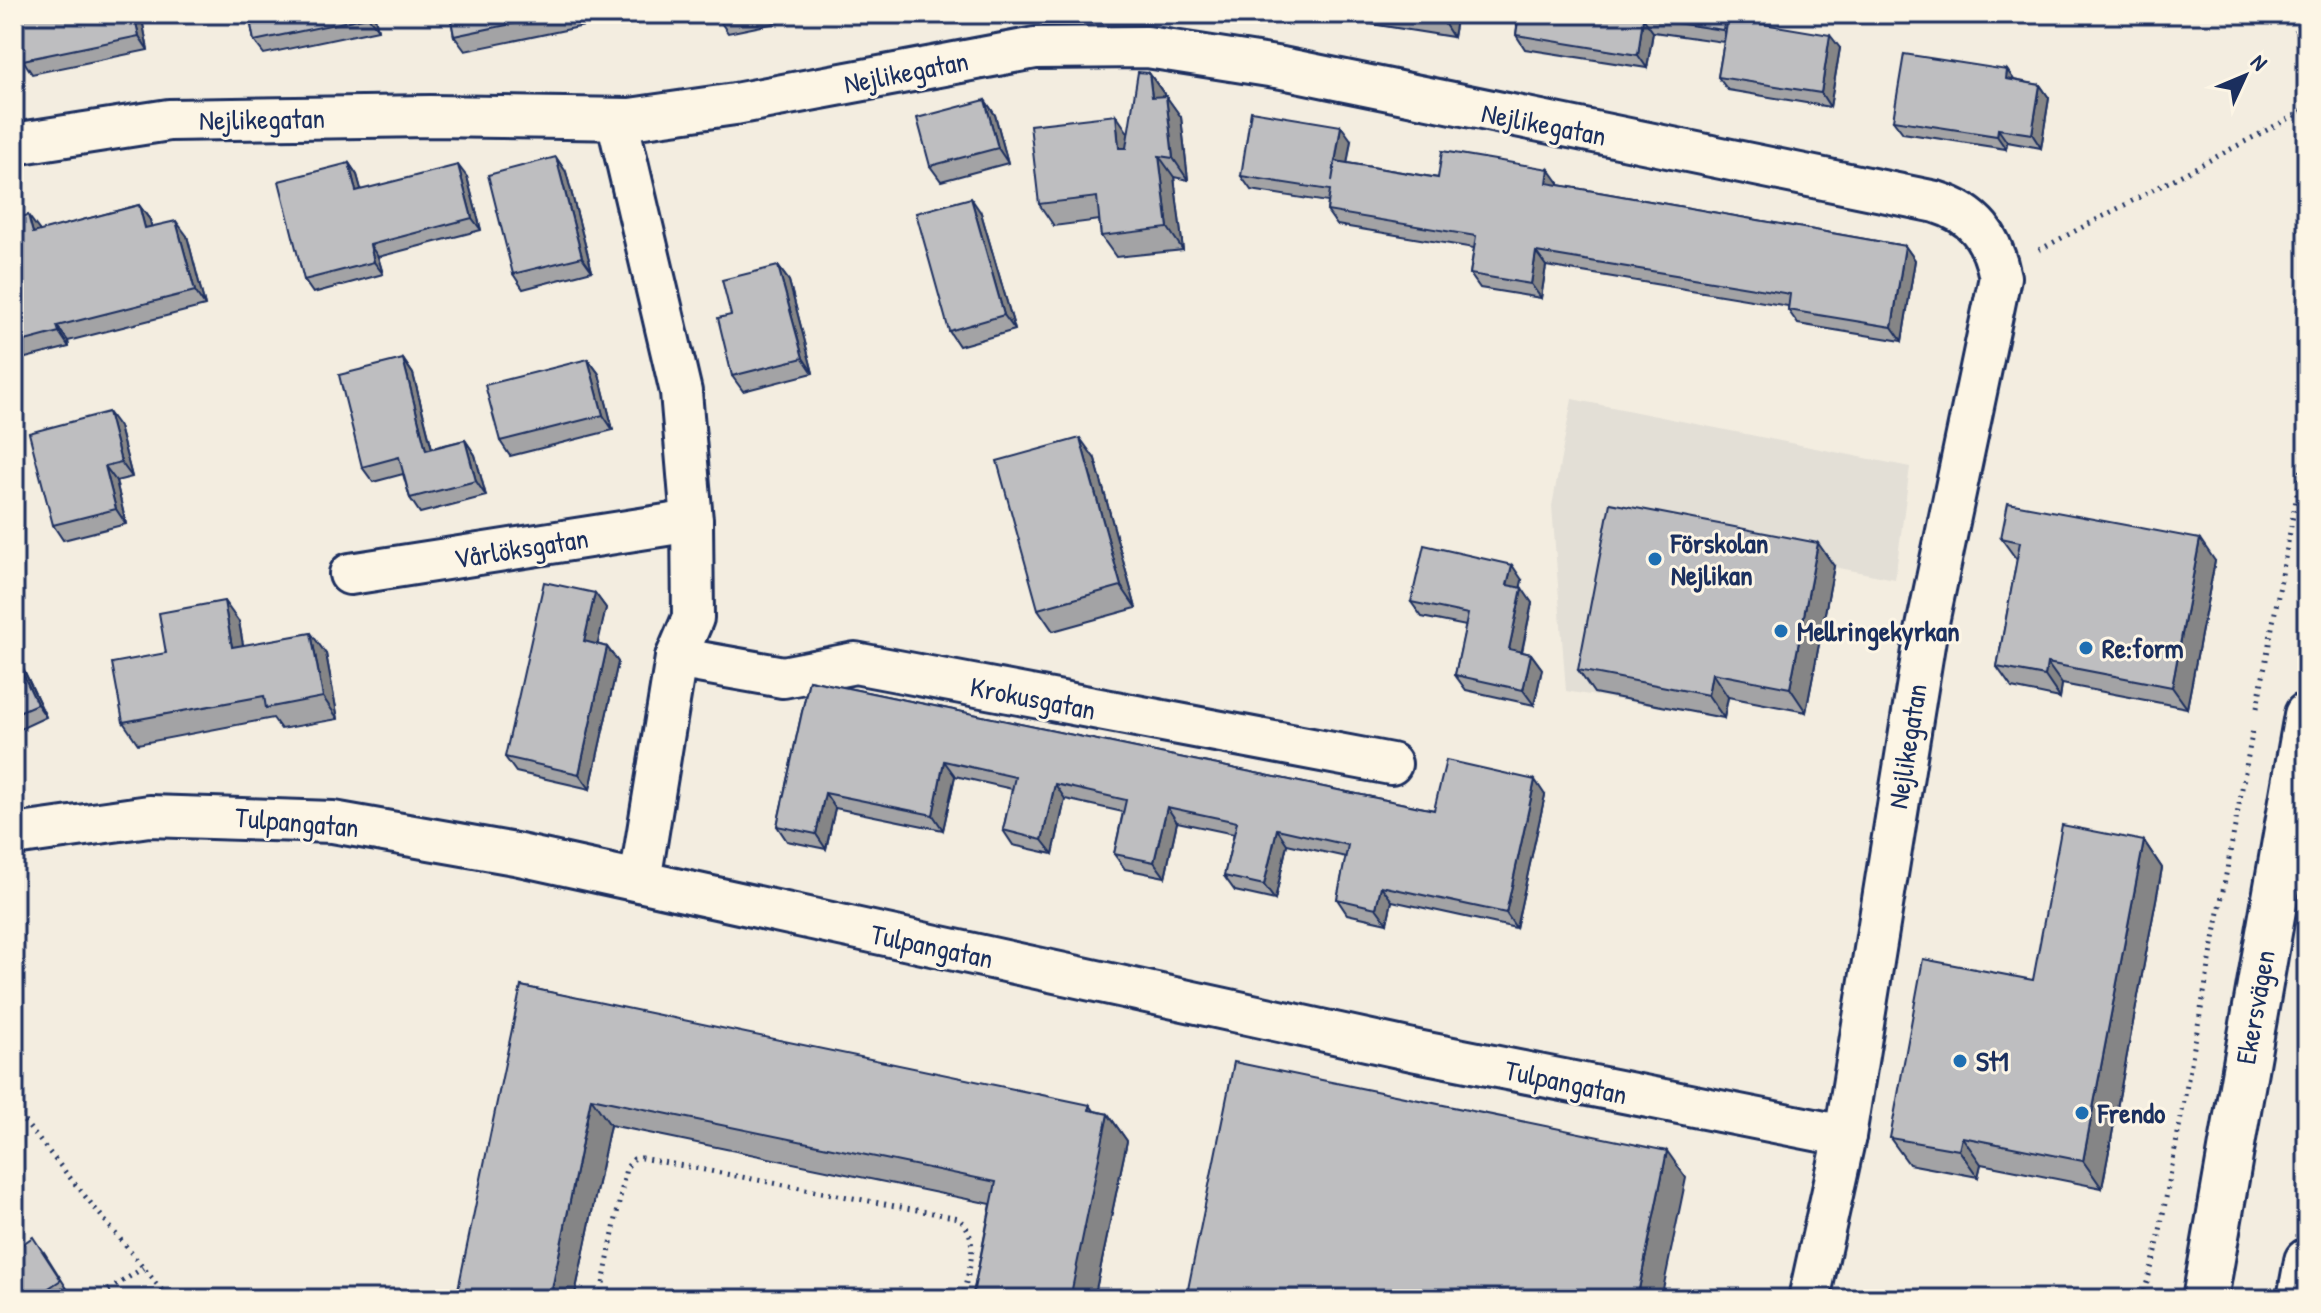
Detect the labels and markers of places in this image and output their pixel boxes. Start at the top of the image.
place label: Förskolan Nejlikan [1670,524,1768,594]
marker: Förskolan Nejlikan [1646,550,1664,568]
place label: Mellringekyrkan [1797,612,1960,651]
marker: Mellringekyrkan [1772,622,1790,640]
place label: Re:form [2102,629,2184,667]
marker: Re:form [2077,639,2095,657]
place label: St1 [1976,1042,2009,1080]
marker: St1 [1951,1052,1969,1070]
place label: Frendo [2097,1094,2166,1132]
marker: Frendo [2073,1104,2091,1122]

